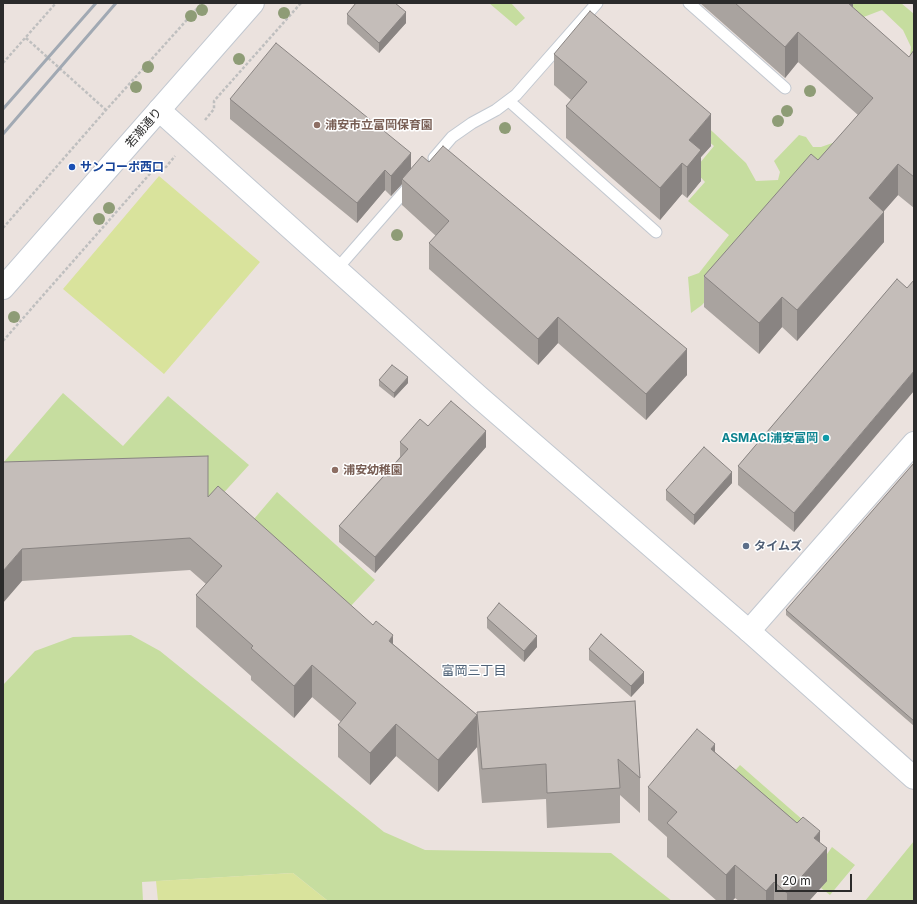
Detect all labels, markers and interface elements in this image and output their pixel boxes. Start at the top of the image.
street label: 若潮通り [123,105,165,151]
place label: 浦安市立富岡保育園 [325,118,433,132]
marker: 浦安市立富岡保育園 [312,120,322,130]
place label: サンコーポ西口 [80,160,164,174]
marker: サンコーポ西口 [67,162,77,172]
place label: ASMACI浦安富岡 [721,431,818,445]
marker: ASMACI浦安富岡 [821,433,831,443]
place label: 浦安幼稚園 [343,463,403,477]
marker: 浦安幼稚園 [330,465,340,475]
place label: タイムズ [754,539,802,553]
marker: タイムズ [741,541,751,551]
district label: 富岡三丁目 [442,663,506,679]
scale bar [777,866,854,892]
text: 20 m [782,873,811,888]

